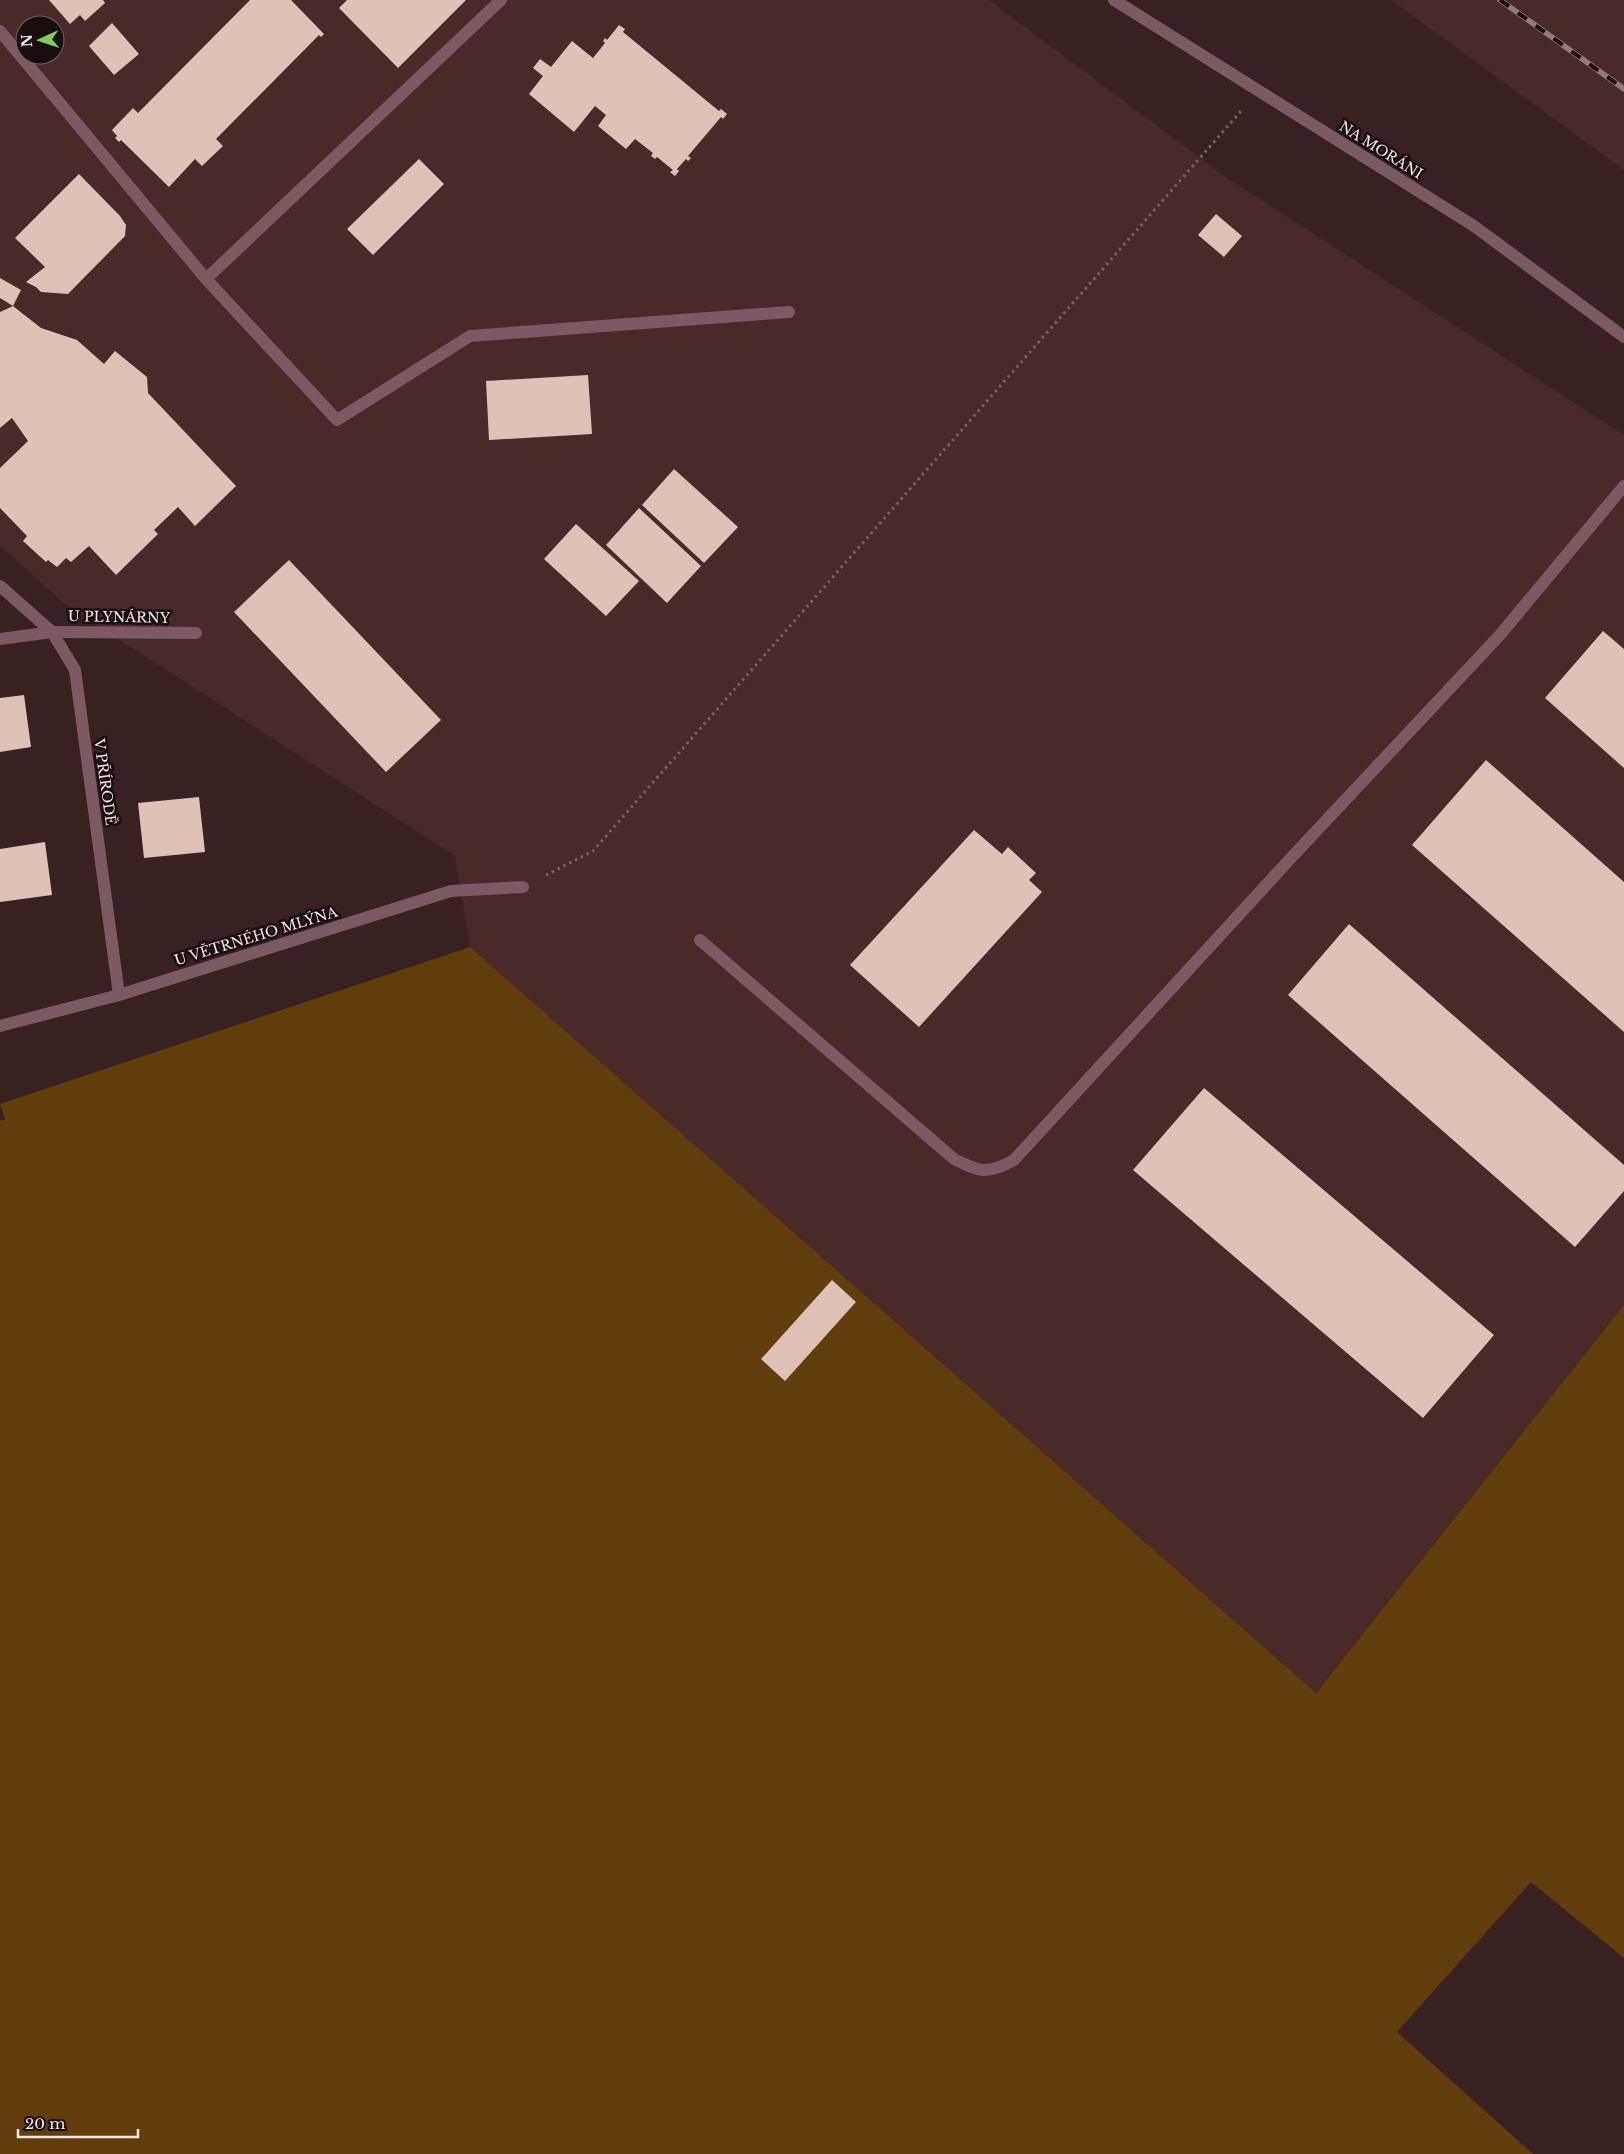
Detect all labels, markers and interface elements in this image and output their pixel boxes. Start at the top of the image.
north arrow [15,15,65,65]
text: N [18,34,36,48]
street label: NA MORÁNI [1336,117,1426,183]
street label: U PLYNÁRNY [68,607,171,627]
street label: V PŘÍRODĚ [90,737,120,826]
street label: U VĚTRNÉHO MLÝNA [172,903,340,969]
scale bar [18,2106,138,2138]
text: 20 m [25,2114,65,2133]

